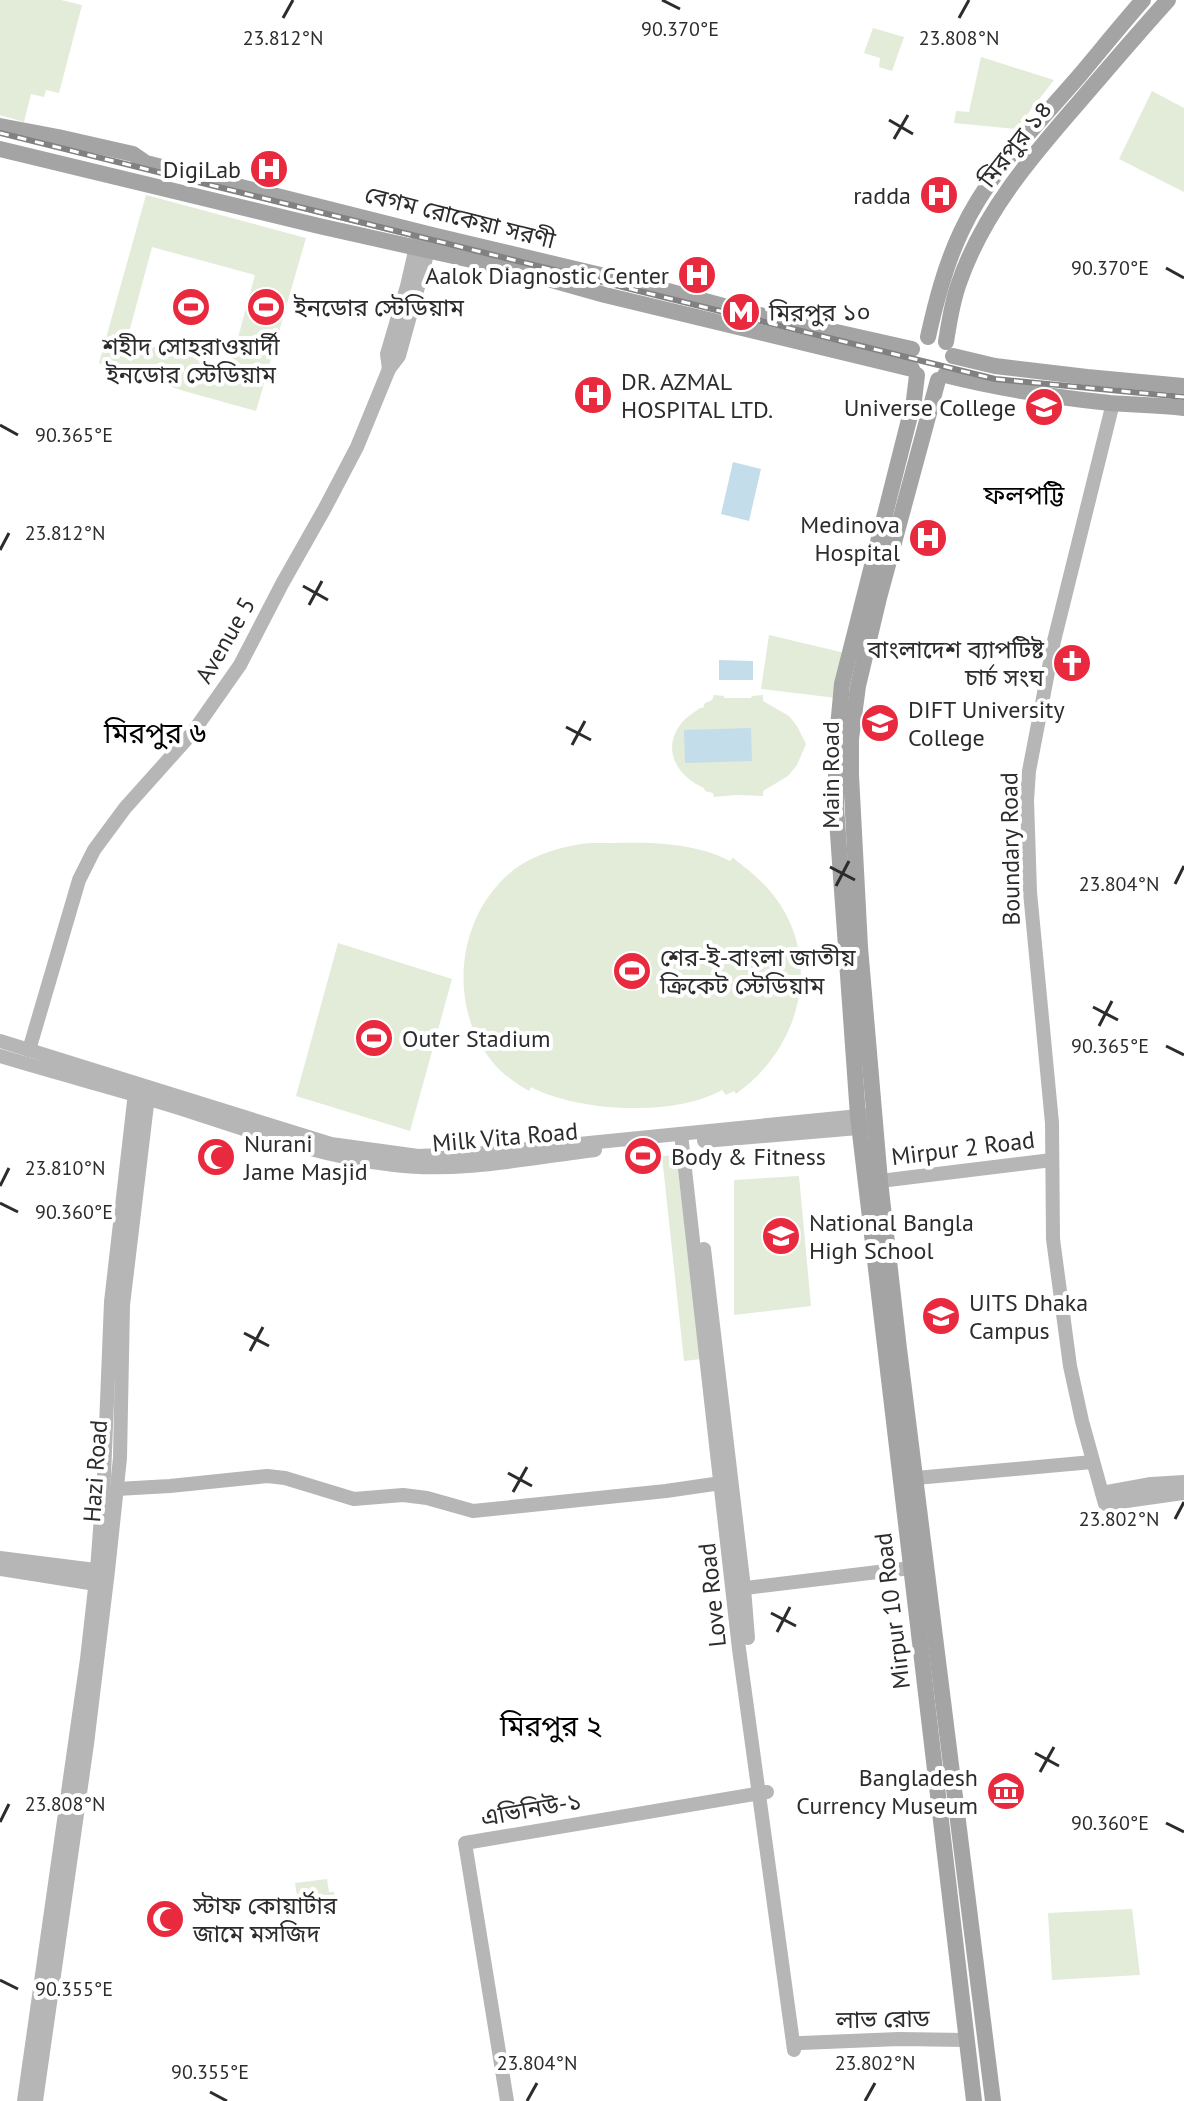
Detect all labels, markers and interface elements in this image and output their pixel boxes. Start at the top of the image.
text: 90.370°E [641,16,719,42]
text: 23.812°N [243,25,323,51]
text: 23.808°N [919,25,999,51]
street label: মিরপুর ১৪ [971,94,1059,194]
hospital icon: DigiLab [248,148,290,190]
place label: DigiLab [163,154,241,185]
hospital icon: radda [918,174,960,216]
street label: বেগম রোকেয়া সরণী [362,178,559,256]
place label: radda [853,180,911,211]
hospital icon: Aalok Diagnostic Center [676,254,718,296]
text: 90.370°E [1071,255,1149,281]
place label: Aalok Diagnostic Center [425,260,669,291]
sports icon: শহীদ সোহরাওয়ার্দী ইনডোর স্টেডিয়াম [170,286,212,328]
sports icon: ইনডোর স্টেডিয়াম [245,286,287,328]
metro station icon: মিরপুর ১০ [720,291,762,333]
place label: ইনডোর স্টেডিয়াম [293,292,464,323]
place label: মিরপুর ১০ [768,297,871,328]
place label: শহীদ সোহরাওয়ার্দী ইনডোর স্টেডিয়াম [101,331,280,390]
place label: DR. AZMAL HOSPITAL LTD. [621,366,773,425]
hospital icon: DR. AZMAL HOSPITAL LTD. [572,374,614,416]
school or university icon: Universe College [1023,386,1065,428]
place label: Universe College [844,392,1016,423]
text: 90.365°E [35,422,113,448]
district label: ফলপট্টি [983,478,1065,511]
place label: Medinova Hospital [800,509,900,568]
hospital icon: Medinova Hospital [907,517,949,559]
text: 23.812°N [25,520,105,546]
street label: Avenue 5 [188,591,262,689]
place label: বাংলাদেশ ব্যাপটিষ্ট চার্চ সংঘ [867,634,1045,693]
church icon: বাংলাদেশ ব্যাপটিষ্ট চার্চ সংঘ [1051,642,1093,684]
place label: DIFT University College [908,694,1065,753]
school or university icon: DIFT University College [859,702,901,744]
district label: মিরপুর ৬ [103,714,206,751]
street label: Main Road [815,721,846,829]
street label: Boundary Road [993,772,1027,926]
text: 23.804°N [1079,871,1159,897]
place label: শের-ই-বাংলা জাতীয় ক্রিকেট স্টেডিয়াম [659,942,856,1001]
sports icon: শের-ই-বাংলা জাতীয় ক্রিকেট স্টেডিয়াম [611,950,653,992]
sports icon: Outer Stadium [353,1017,395,1059]
place label: Outer Stadium [402,1023,551,1054]
text: 90.365°E [1071,1033,1149,1059]
street label: Milk Vita Road [431,1115,579,1159]
street label: Mirpur 2 Road [889,1124,1037,1172]
place label: Nurani Jame Masjid [243,1128,368,1187]
sports icon: Body & Fitness [622,1135,664,1177]
mosque icon: Nurani Jame Masjid [195,1136,237,1178]
place label: Body & Fitness [671,1141,826,1172]
text: 23.810°N [25,1155,105,1181]
text: 90.360°E [35,1199,113,1225]
place label: National Bangla High School [809,1207,974,1266]
school or university icon: National Bangla High School [760,1215,802,1257]
place label: UITS Dhaka Campus [969,1287,1088,1346]
school or university icon: UITS Dhaka Campus [920,1295,962,1337]
street label: Hazi Road [76,1419,114,1523]
text: 23.802°N [1079,1506,1159,1532]
street label: Mirpur 10 Road [867,1531,917,1691]
street label: Love Road [691,1542,733,1648]
district label: মিরপুর ২ [499,1707,602,1744]
place label: Bangladesh Currency Museum [796,1762,978,1821]
museum icon: Bangladesh Currency Museum [985,1770,1027,1812]
street label: এভিনিউ-১ [478,1785,584,1833]
text: 23.808°N [25,1791,105,1817]
text: 90.360°E [1071,1810,1149,1836]
place label: স্টাফ কোয়ার্টার জামে মসজিদ [192,1890,338,1949]
mosque icon: স্টাফ কোয়ার্টার জামে মসজিদ [144,1898,186,1940]
text: 90.355°E [35,1976,113,2002]
street label: লাভ রোড [835,2003,931,2035]
text: 23.804°N [497,2050,577,2076]
text: 23.802°N [835,2050,915,2076]
text: 90.355°E [171,2059,249,2085]

